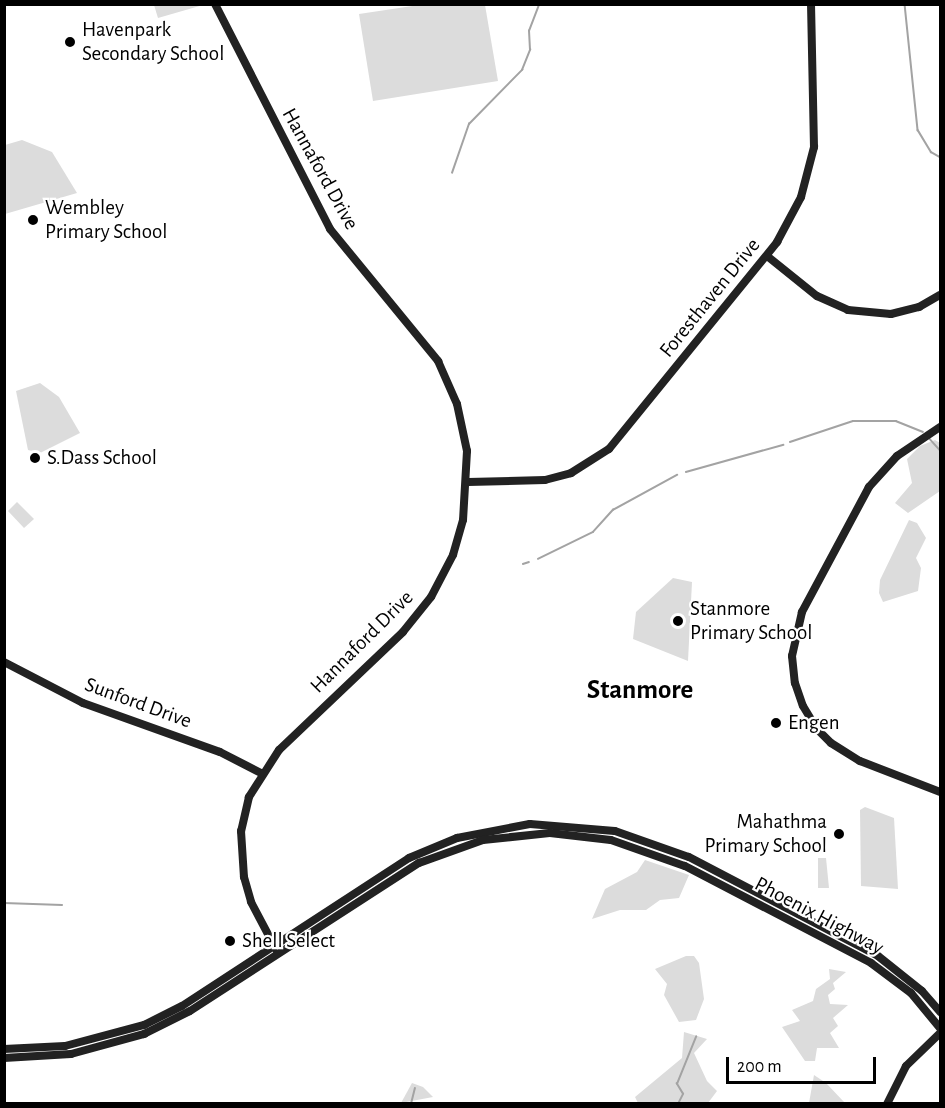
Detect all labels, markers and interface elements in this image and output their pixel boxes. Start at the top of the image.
place label: Havenpark Secondary School [82,17,224,67]
marker: Havenpark Secondary School [63,35,77,49]
street label: Hannaford Drive [276,104,364,234]
place label: Wembley Primary School [45,195,168,245]
marker: Wembley Primary School [26,213,40,227]
street label: Foresthaven Drive [654,233,766,363]
place label: S.Dass School [47,445,157,471]
marker: S.Dass School [28,451,42,465]
street label: Hannaford Drive [305,585,419,699]
place label: Stanmore Primary School [690,596,813,646]
marker: Stanmore Primary School [671,614,685,628]
street label: Sunford Drive [81,672,195,734]
district label: Stanmore [587,674,693,706]
place label: Engen [788,710,839,736]
marker: Engen [769,716,783,730]
place label: Mahathma Primary School [704,809,827,859]
marker: Mahathma Primary School [832,827,846,841]
street label: Phoenix Highway [750,871,888,961]
place label: Shell Select [242,928,335,954]
marker: Shell Select [223,934,237,948]
scale bar [729,1045,879,1083]
text: 200 m [737,1058,782,1076]

